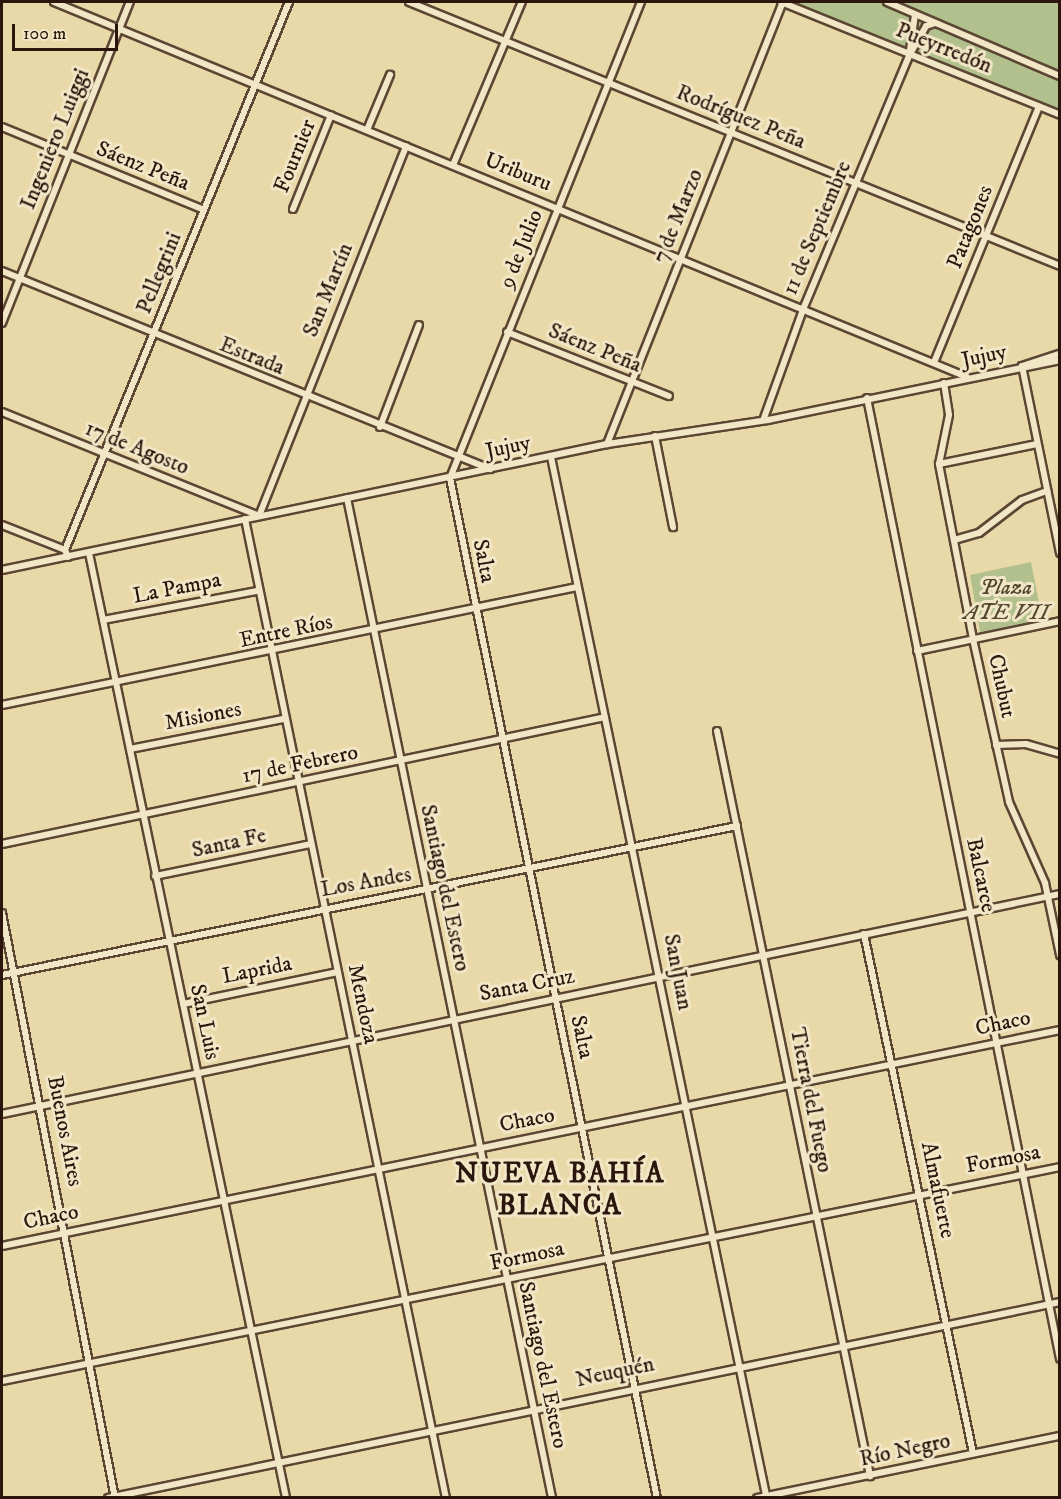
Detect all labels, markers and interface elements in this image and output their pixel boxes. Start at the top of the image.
scale bar [15,12,122,50]
street label: Pueyrredón [892,17,996,79]
text: 100 m [23,23,66,45]
street label: Ingeniero Luiggi [15,65,95,213]
street label: Rodríguez Peña [672,79,810,155]
street label: Fournier [268,115,322,197]
street label: Sáenz Peña [93,135,193,197]
street label: Uriburu [481,147,555,197]
street label: 11 de Septiembre [777,157,857,299]
street label: 7 de Marzo [647,165,709,267]
street label: Patagones [941,181,999,273]
street label: 9 de Julio [493,206,549,292]
street label: Pellegrini [131,228,187,318]
street label: San Martín [297,239,359,341]
street label: Sáenz Peña [545,317,645,379]
street label: Estrada [216,331,288,381]
street label: Jujuy [959,338,1009,374]
street label: 17 de Agosto [81,415,193,481]
street label: Jujuy [483,429,533,465]
street label: Salta [467,537,501,585]
street label: La Pampa [131,567,223,609]
park label: Plaza ATE VII [964,574,1048,626]
street label: Entre Ríos [237,608,335,654]
street label: Chubut [982,652,1022,720]
street label: Misiones [163,696,243,736]
street label: 17 de Febrero [240,739,360,789]
street label: Santiago del Estero [414,802,476,974]
street label: Santa Fe [189,822,269,864]
street label: Balcarce [960,835,1002,915]
street label: Los Andes [319,861,413,903]
street label: San Juan [658,932,698,1012]
street label: Laprida [220,950,294,990]
street label: Mendoza [342,962,384,1046]
street label: Santa Cruz [477,963,577,1007]
street label: San Luis [184,982,226,1062]
street label: Chaco [973,1004,1033,1042]
street label: Salta [565,1013,599,1061]
street label: Tierra del Fuego [784,1025,838,1175]
street label: Buenos Aires [41,1073,89,1189]
street label: Chaco [497,1102,557,1138]
street label: Formosa [963,1139,1043,1179]
street label: Almafuerte [915,1140,961,1240]
district label: NUEVA BAHÍA BLANCA [455,1157,665,1223]
street label: Chaco [21,1198,81,1236]
street label: Formosa [487,1235,567,1277]
street label: Santiago del Estero [512,1279,574,1451]
street label: Neuquén [573,1351,657,1393]
street label: Río Negro [857,1428,953,1472]

